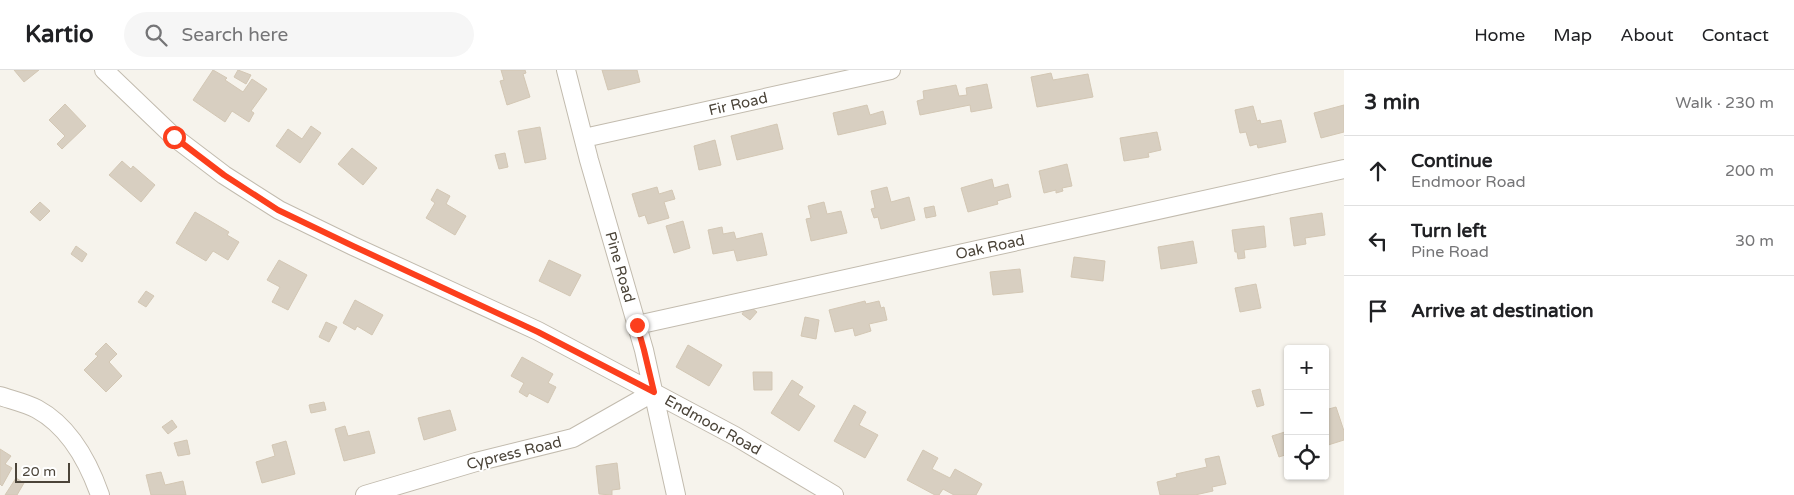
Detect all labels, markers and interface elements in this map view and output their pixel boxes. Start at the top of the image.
search box [124,12,474,57]
text: Kartio [25,20,94,49]
icon: search [142,21,170,49]
text: Search here [182,24,288,46]
text: Home [1474,24,1525,46]
text: Map [1553,24,1592,46]
text: About [1620,24,1674,46]
text: Contact [1702,24,1769,46]
street label: Fir Road [707,88,769,120]
text: 3 min [1364,90,1420,115]
text: Walk · 230 m [1675,93,1774,113]
route start [163,126,186,149]
text: Continue [1411,150,1493,172]
icon: ahead [1364,157,1392,185]
text: 200 m [1725,161,1774,181]
text: Endmoor Road [1411,172,1526,192]
text: Turn left [1411,220,1487,242]
icon: left [1364,227,1392,255]
street label: Pine Road [601,229,639,305]
street label: Oak Road [954,231,1026,263]
text: 30 m [1735,231,1774,251]
text: Pine Road [1411,242,1489,262]
icon: arrive [1364,297,1392,325]
text: Arrive at destination [1411,300,1594,322]
route end [626,314,649,337]
map controls [1284,345,1329,480]
button: + [1284,345,1329,390]
button: − [1284,390,1329,435]
street label: Endmoor Road [662,391,764,459]
street label: Cypress Road [465,433,563,473]
button: locate [1284,435,1329,480]
scale bar [15,460,70,483]
text: 20 m [22,463,56,480]

